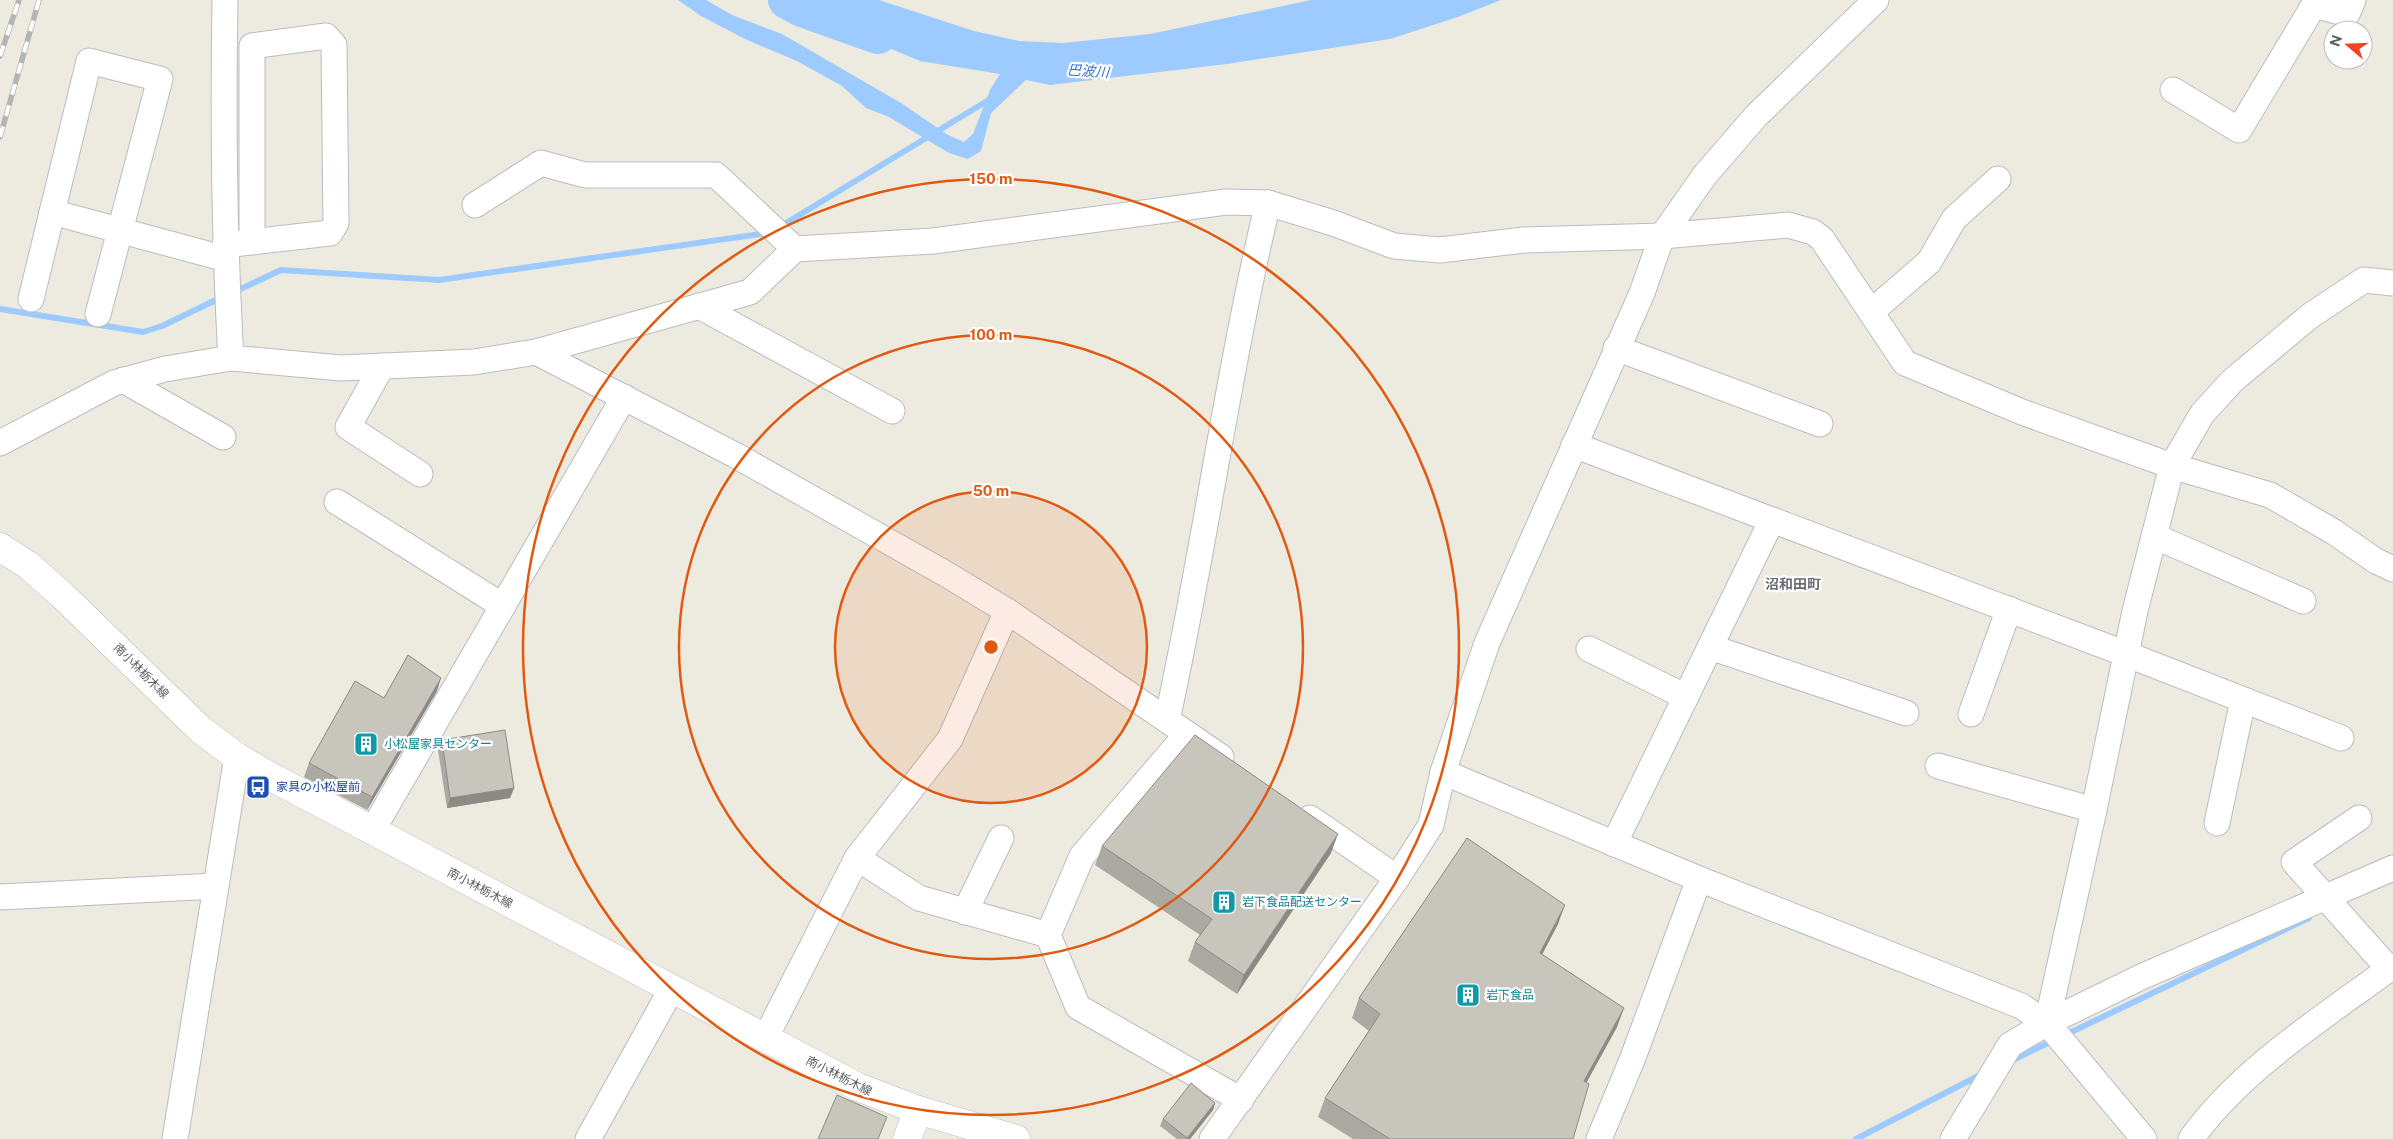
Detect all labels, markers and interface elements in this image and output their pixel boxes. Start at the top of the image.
north arrow [2323,20,2373,70]
text: N [2326,33,2345,49]
water label: 巴波川 [1066,62,1112,81]
text: 150 m [969,170,1013,187]
text: 100 m [970,326,1012,343]
text: 50 m [973,482,1009,499]
district label: 沼和田町 [1765,576,1821,592]
centre of rings [982,638,1000,656]
street label: 南小林栃木線 [111,641,171,701]
building icon: 小松屋家具センター [353,731,379,757]
place label: 小松屋家具センター [384,737,492,751]
bus stop icon: 家具の小松屋前 [245,774,271,800]
place label: 家具の小松屋前 [276,780,360,794]
street label: 南小林栃木線 [445,865,515,911]
building icon: 岩下食品配送センター [1211,889,1237,915]
place label: 岩下食品配送センター [1242,895,1362,909]
building icon: 岩下食品 [1455,982,1481,1008]
place label: 岩下食品 [1486,988,1534,1002]
street label: 南小林栃木線 [804,1053,874,1099]

